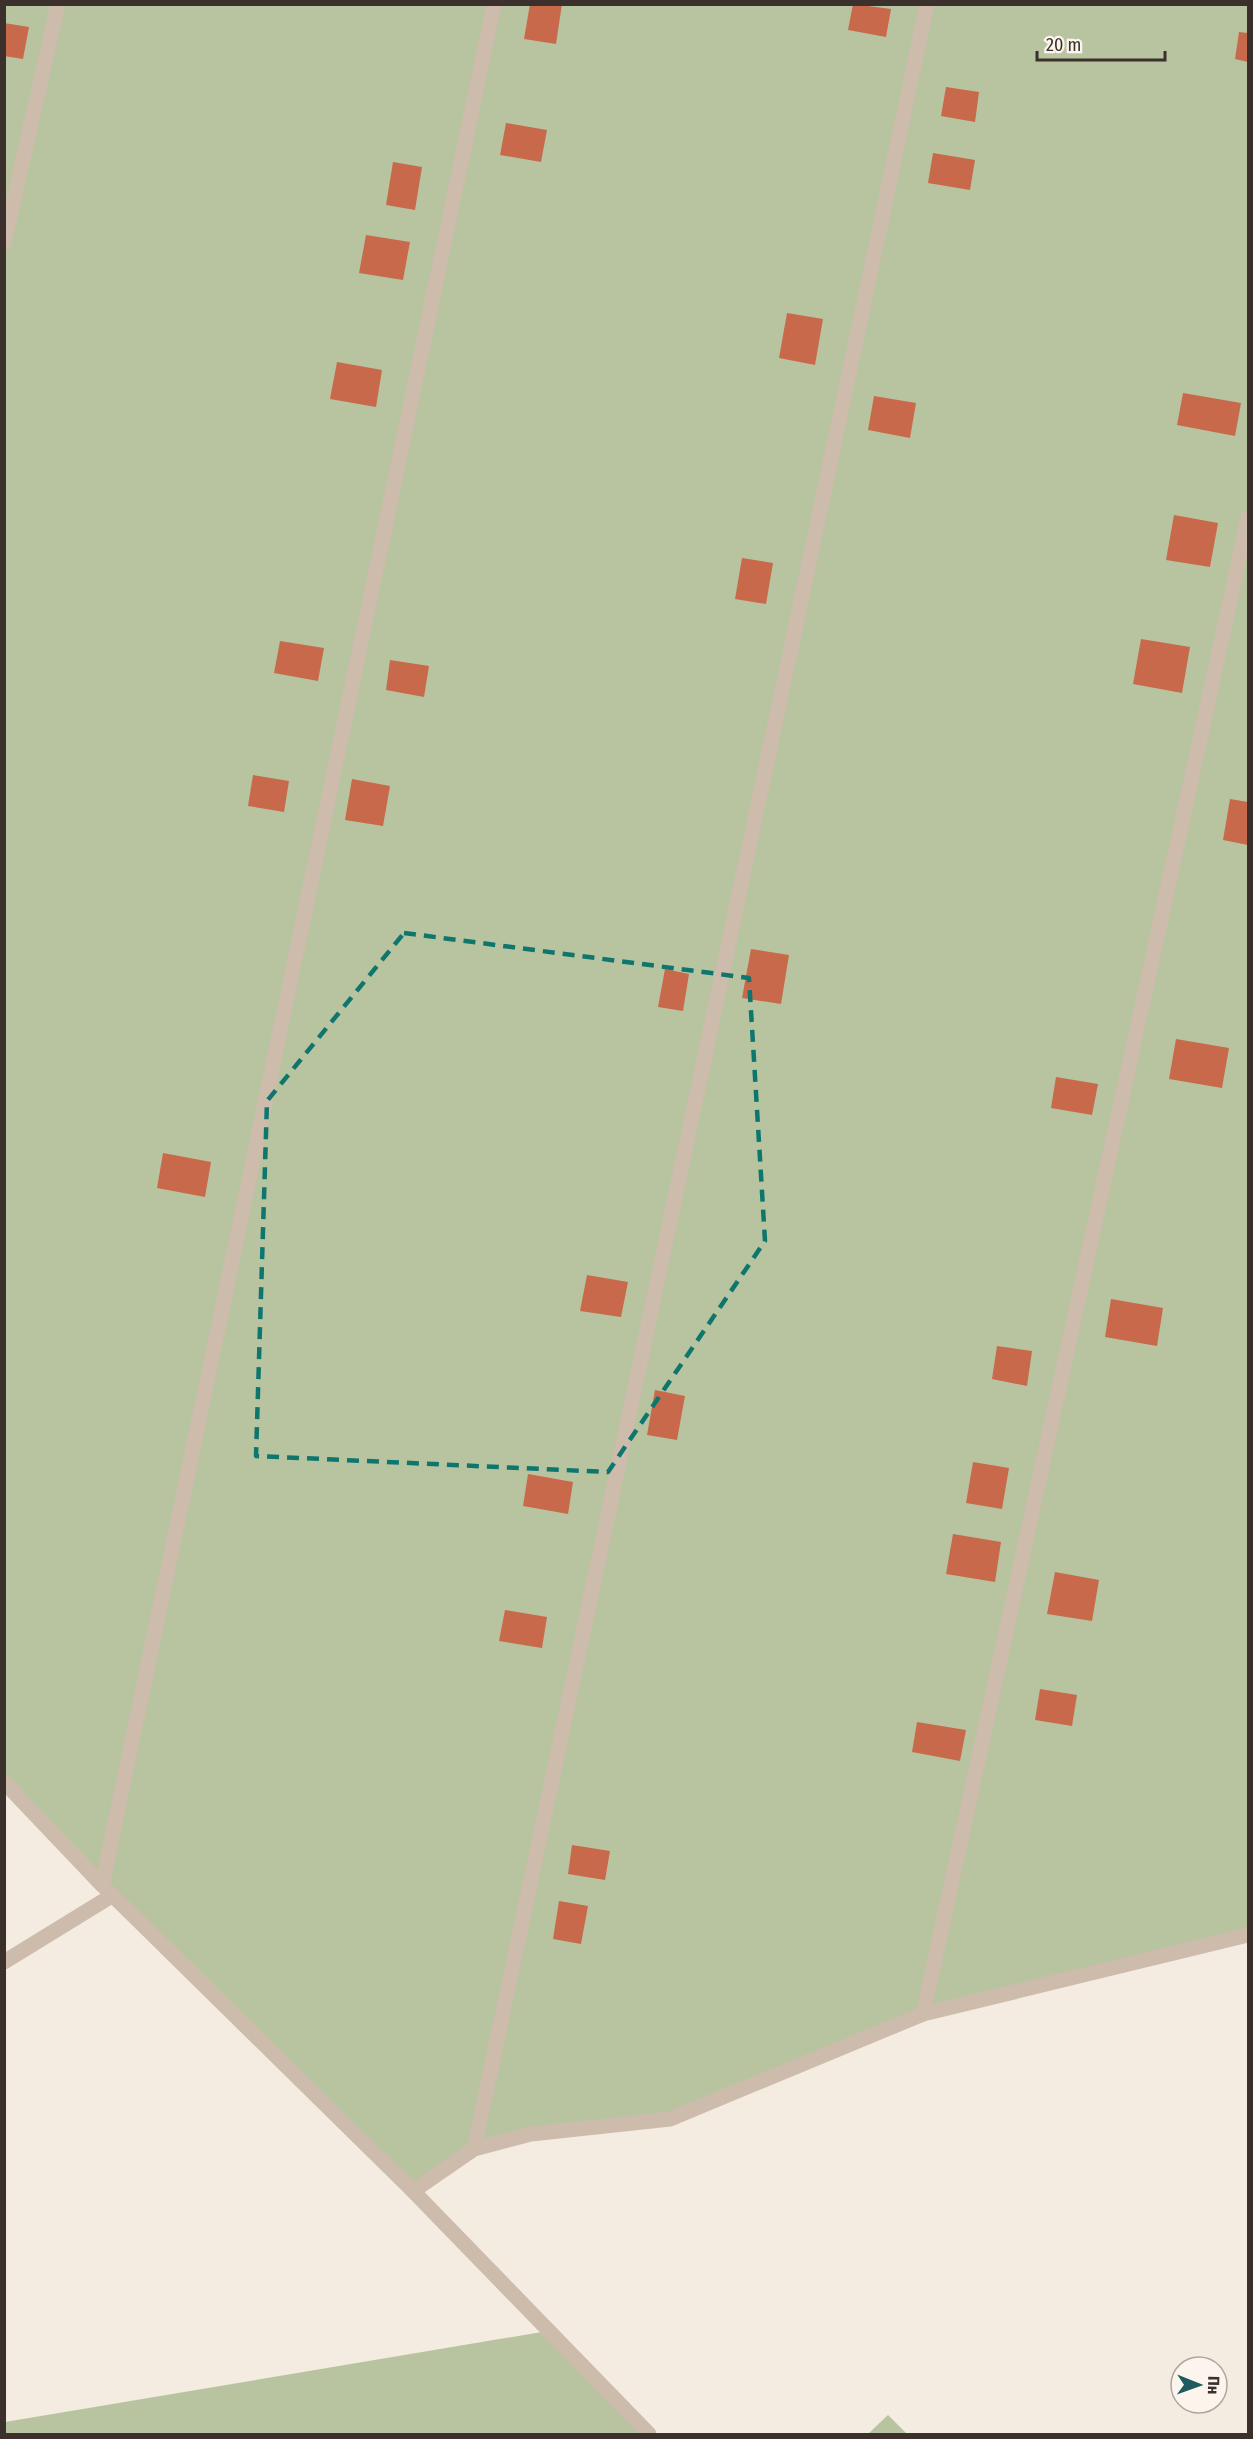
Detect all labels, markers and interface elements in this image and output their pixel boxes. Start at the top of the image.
scale bar [1037,24,1164,62]
text: 20 m [1046,34,1081,56]
north arrow [1169,2355,1229,2415]
text: Пн [1204,2376,1223,2394]

